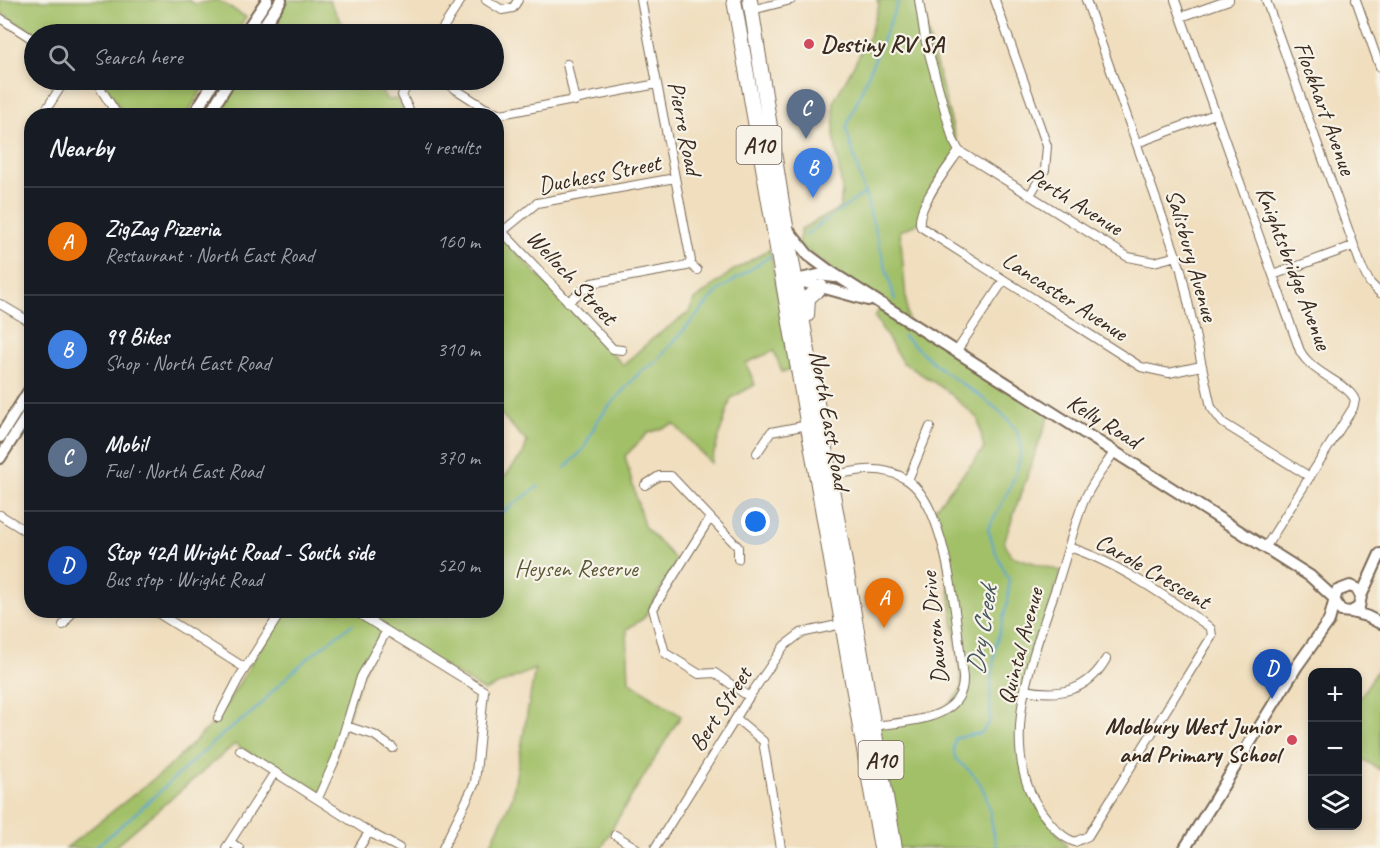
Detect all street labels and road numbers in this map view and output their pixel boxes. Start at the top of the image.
street label: Flockhart Avenue [1287,37,1364,181]
street label: Pierre Road [661,79,709,181]
road number: A10 [736,126,782,164]
street label: Duchess Street [535,147,665,201]
street label: Perth Avenue [1022,160,1130,243]
street label: Knightsbridge Avenue [1249,182,1340,356]
street label: Salisbury Avenue [1159,186,1226,327]
street label: Welloch Street [520,223,625,333]
street label: Lancaster Avenue [997,244,1135,349]
street label: North East Road [803,348,858,496]
street label: Kelly Road [1062,387,1149,457]
street label: Carole Crescent [1090,526,1217,617]
street label: Dawson Drive [913,568,955,686]
street label: Quintal Avenue [990,583,1050,707]
street label: Bert Street [682,659,759,757]
road number: A10 [858,741,904,779]

